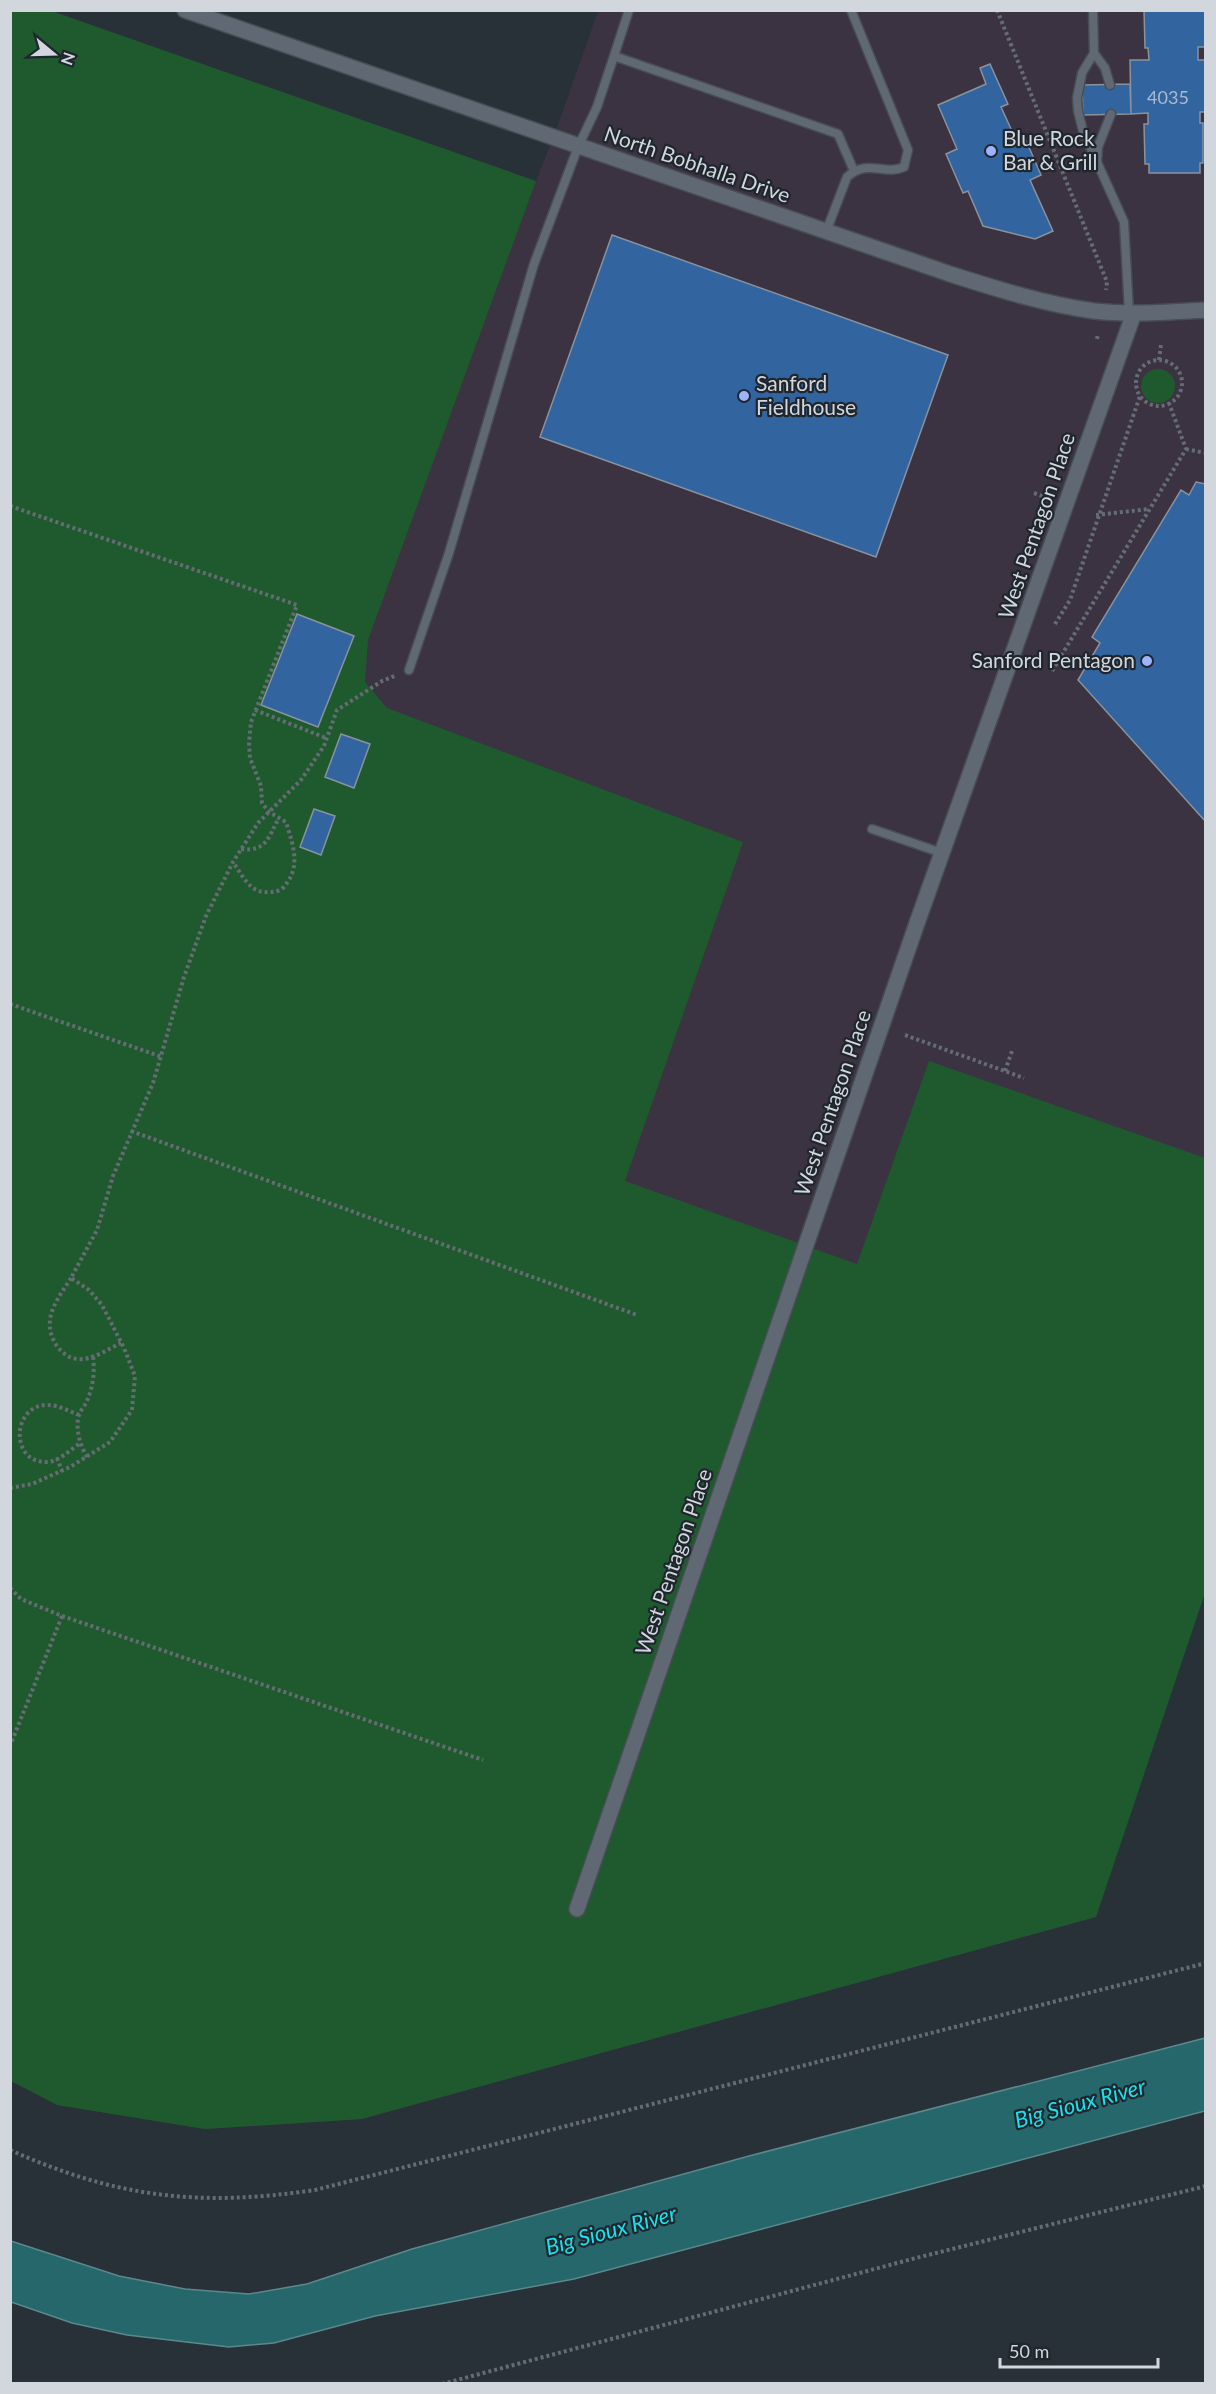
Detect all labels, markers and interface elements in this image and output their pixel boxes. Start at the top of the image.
north arrow [24,24,84,84]
text: N [58,50,80,68]
house number: 4035 [1147,86,1189,108]
street label: North Bobhalla Drive [601,120,794,207]
place label: Blue Rock Bar & Grill [1003,125,1098,174]
marker: Blue Rock Bar & Grill [984,144,998,158]
place label: Sanford Fieldhouse [756,370,856,419]
marker: Sanford Fieldhouse [737,389,751,403]
street label: West Pentagon Place [992,429,1079,622]
place label: Sanford Pentagon [971,647,1135,672]
marker: Sanford Pentagon [1140,654,1154,668]
street label: West Pentagon Place [788,1006,875,1199]
street label: West Pentagon Place [629,1465,716,1658]
water label: Big Sioux River [1011,2072,1149,2133]
water label: Big Sioux River [542,2199,680,2260]
scale bar [1000,2331,1158,2369]
text: 50 m [1009,2340,1049,2362]

